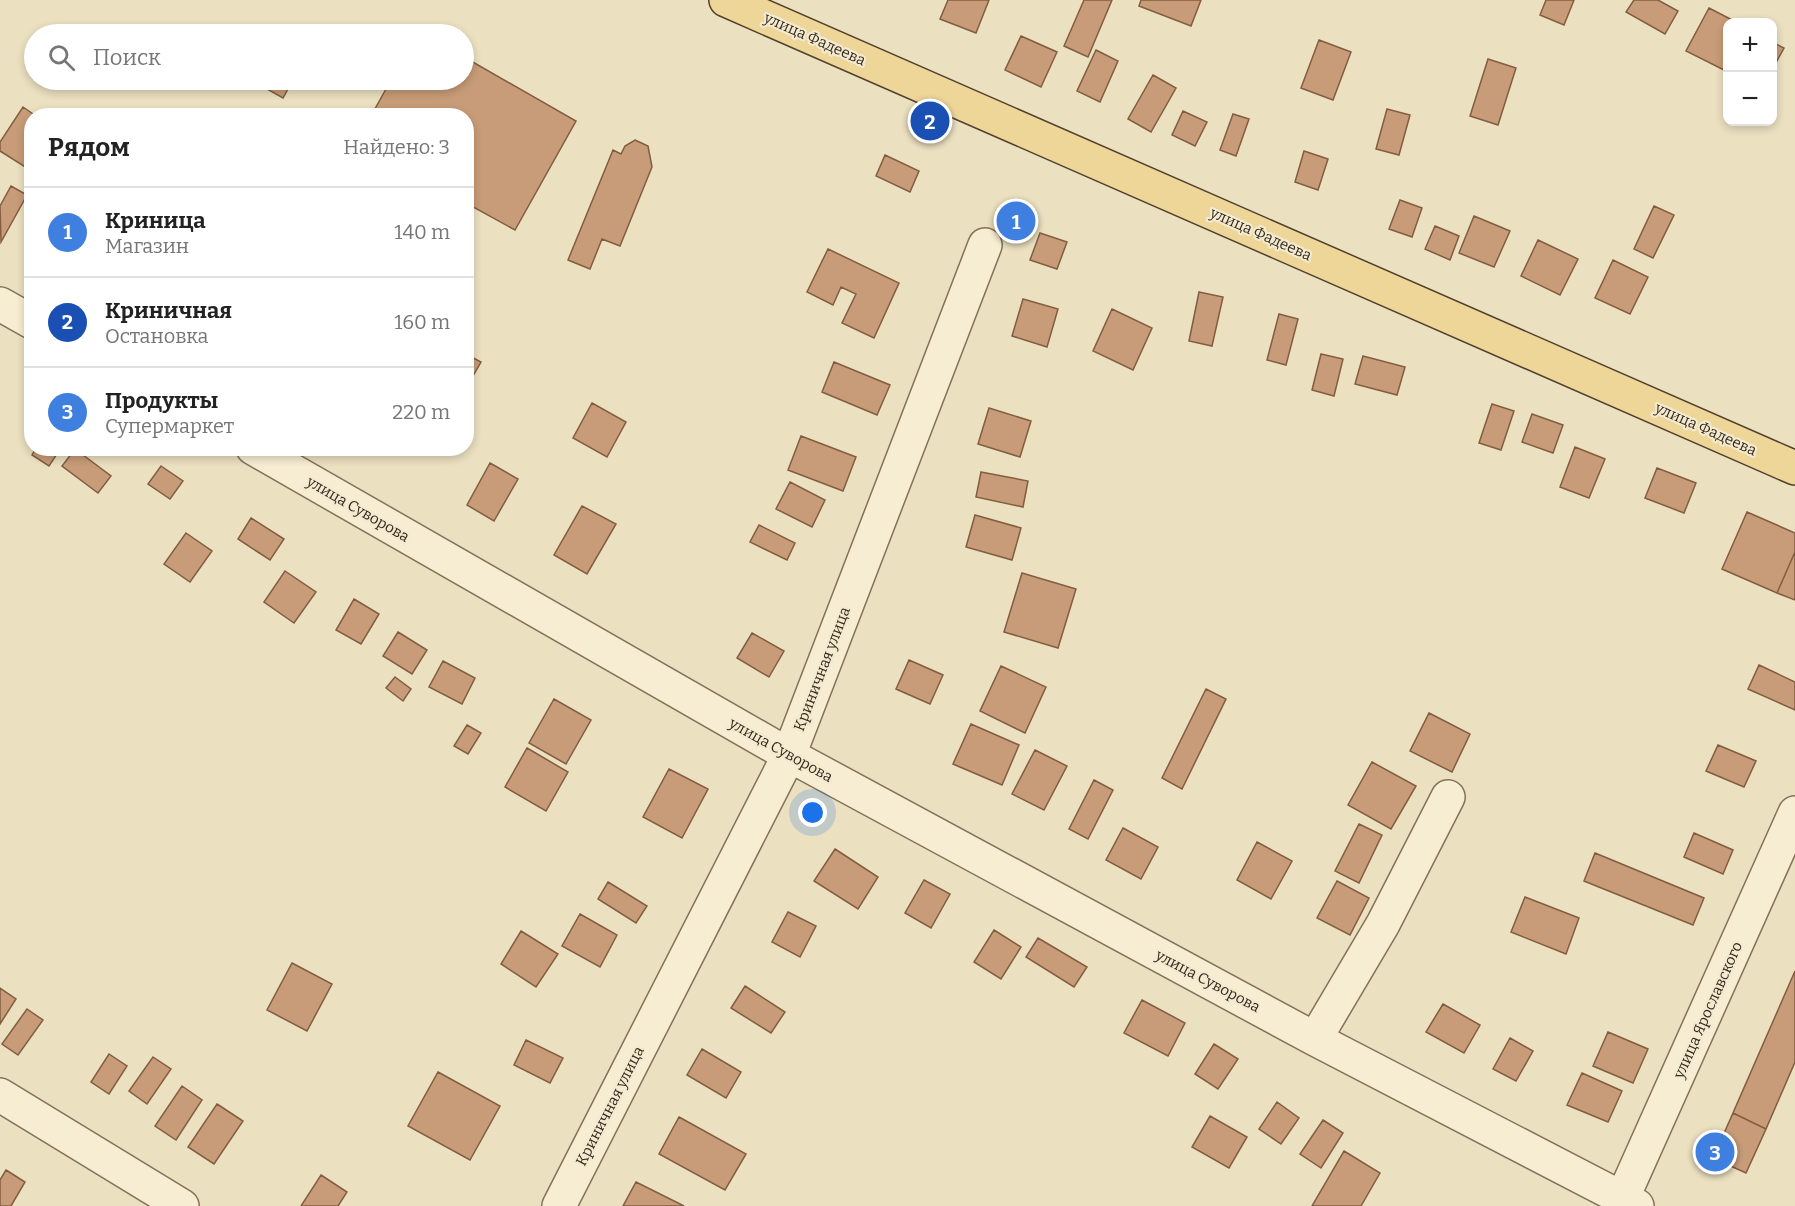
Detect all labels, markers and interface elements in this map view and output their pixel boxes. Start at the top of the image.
street label: улица Фадеева [761,8,869,69]
map controls [1723,18,1777,126]
button: + [1723,18,1777,72]
search box [24,24,474,90]
icon: search [45,41,78,74]
text: Поиск [93,44,161,71]
button: − [1723,72,1777,126]
pin: 2 [910,98,950,144]
text: Рядом [48,132,130,163]
text: Найдено: 3 [343,135,450,159]
pin: 1 [996,198,1036,244]
street label: улица Фадеева [1207,203,1315,264]
text: Криница [105,207,206,234]
text: 1 [63,220,72,244]
text: 140 m [394,220,450,244]
text: Магазин [105,234,189,258]
text: Криничная [105,297,232,324]
text: 2 [62,310,73,334]
text: 160 m [394,310,450,334]
text: Остановка [105,324,208,348]
text: Продукты [105,387,218,414]
street label: улица Фадеева [1652,398,1760,459]
text: 3 [62,400,73,424]
text: 220 m [392,400,450,424]
text: Супермаркет [105,414,234,438]
street label: улица Суворова [303,472,413,546]
street label: Криничная улица [790,604,854,734]
street label: улица Суворова [725,714,836,786]
your location [798,798,827,827]
street label: улица Ярославского [1669,939,1746,1082]
street label: улица Суворова [1152,945,1263,1016]
street label: Криничная улица [572,1043,648,1169]
pin: 3 [1696,1130,1734,1174]

